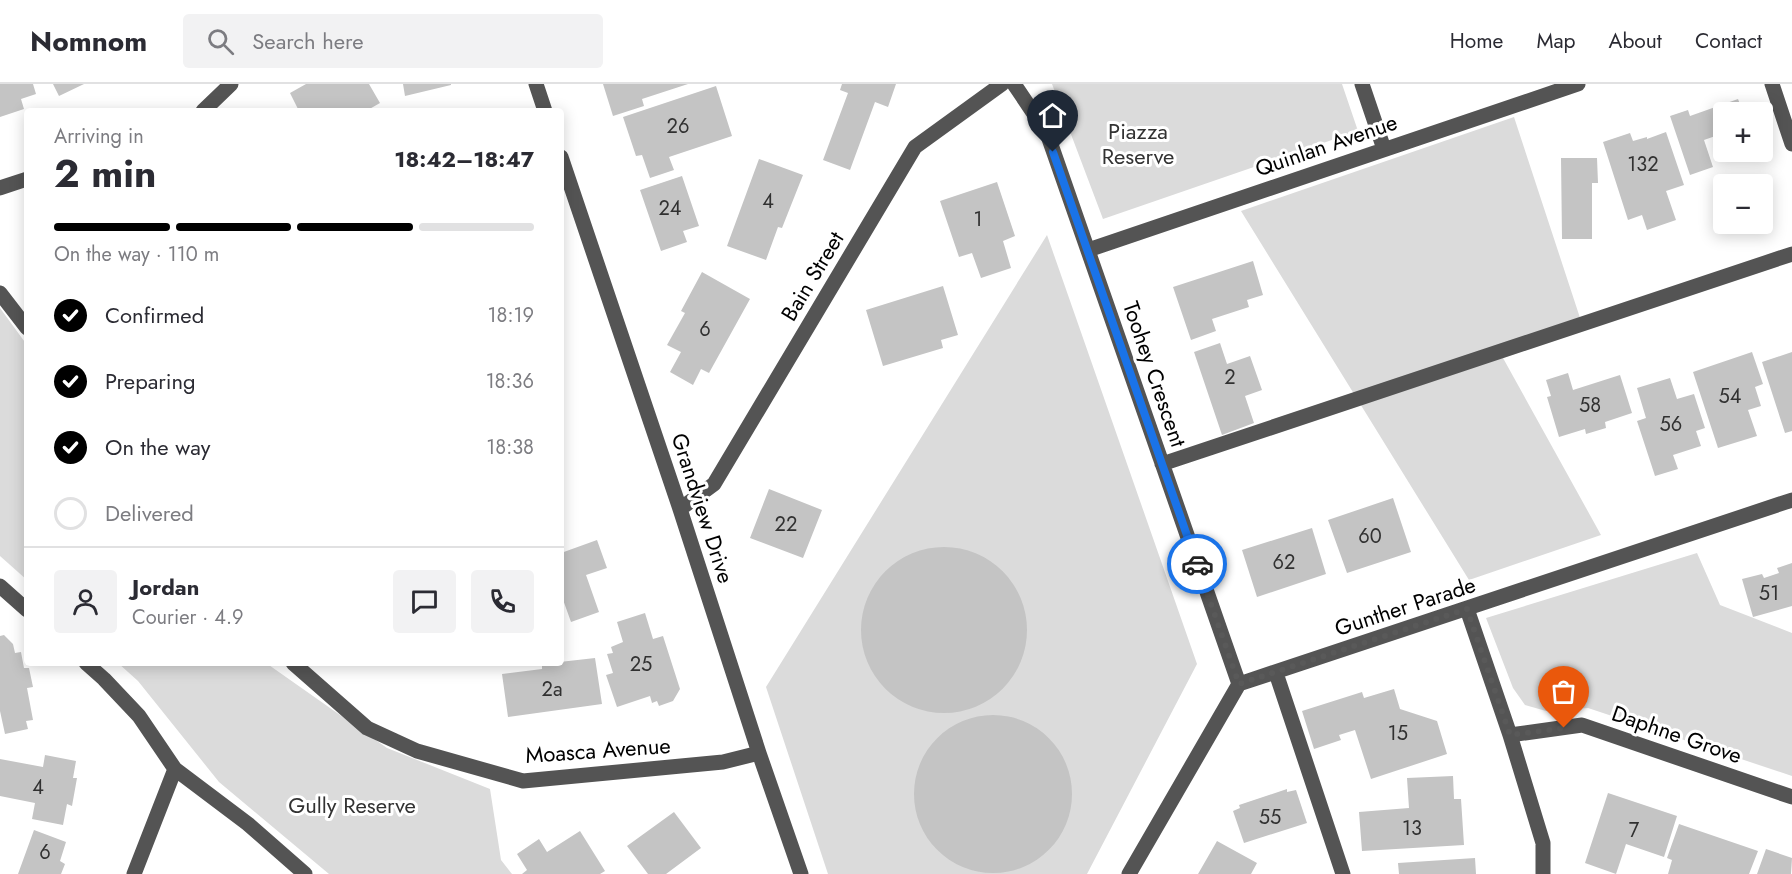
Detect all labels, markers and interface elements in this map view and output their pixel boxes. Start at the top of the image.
search box [183,14,603,68]
text: Nomnom [30,21,147,62]
icon: search [204,25,237,58]
text: Search here [252,25,364,57]
text: Home [1450,26,1503,56]
text: Map [1536,26,1576,56]
text: About [1609,26,1662,56]
text: Contact [1695,26,1762,56]
pin [1027,90,1078,152]
icon: home [1036,99,1069,132]
map controls [1713,102,1773,234]
button: + [1713,102,1773,162]
street label: Quinlan Avenue [1251,106,1401,184]
house number: 26 [667,112,689,141]
park label: Piazza Reserve [1102,115,1174,172]
text: Arriving in [54,122,144,151]
text: 18:42–18:47 [394,143,534,175]
text: 2 min [54,145,156,202]
house number: 132 [1627,150,1659,179]
button: − [1713,174,1773,234]
house number: 4 [762,187,774,216]
house number: 24 [658,194,682,223]
house number: 1 [974,205,983,234]
street label: Bain Street [773,225,852,327]
text: On the way · 110 m [54,240,219,269]
street label: Toohey Crescent [1115,297,1195,452]
icon: check [54,299,87,332]
text: Confirmed [105,299,204,331]
text: 18:19 [488,301,534,330]
house number: 6 [699,315,711,344]
house number: 2 [1224,363,1236,392]
icon: check [54,365,87,398]
text: Preparing [105,365,196,397]
text: 18:36 [486,367,534,396]
house number: 54 [1719,382,1742,411]
house number: 58 [1579,391,1601,420]
house number: 56 [1660,410,1682,439]
street label: Grandview Drive [664,429,742,587]
icon: check [54,431,87,464]
text: On the way [105,431,210,463]
text: 18:38 [486,433,534,462]
text: Delivered [105,497,194,529]
house number: 22 [775,510,797,539]
house number: 60 [1358,522,1382,551]
courier [1167,534,1227,594]
icon: car [1181,548,1214,581]
house number: 62 [1273,548,1295,577]
street label: Gunther Parade [1330,568,1480,644]
button: person [54,570,117,633]
button: chat [393,570,456,633]
button: phone [471,570,534,633]
text: Jordan [132,571,199,603]
house number: 51 [1759,579,1779,608]
text: Courier · 4.9 [132,603,244,632]
house number: 25 [630,650,652,679]
pin [1538,666,1589,728]
house number: 2a [542,675,563,704]
icon: bag [1547,675,1580,708]
street label: Daphne Grove [1608,697,1746,771]
house number: 15 [1388,719,1408,748]
street label: Moasca Avenue [524,729,672,771]
house number: 4 [32,773,44,802]
park label: Gully Reserve [288,789,416,821]
house number: 55 [1259,803,1281,832]
house number: 13 [1402,814,1422,843]
house number: 7 [1629,816,1640,845]
house number: 6 [39,838,51,867]

